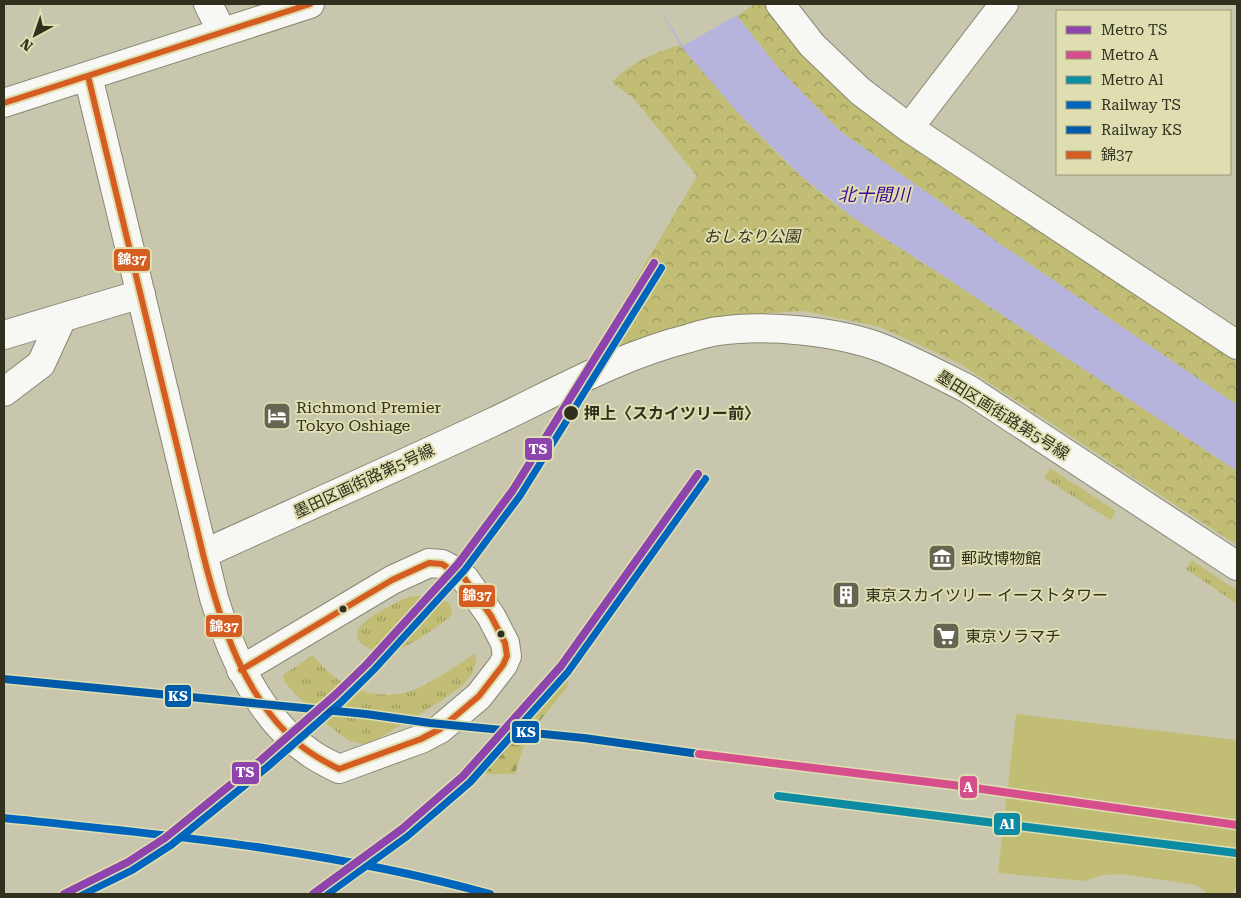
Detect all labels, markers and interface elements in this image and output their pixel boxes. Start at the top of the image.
north arrow [10,10,60,60]
legend [1056,10,1231,175]
text: Metro TS [1101,21,1167,39]
text: N [17,35,36,55]
text: Metro A [1101,46,1159,64]
text: Metro Al [1101,71,1164,89]
text: Railway TS [1101,96,1181,114]
text: Railway KS [1101,121,1182,139]
text: 錦37 [1101,146,1133,164]
water label: 北十間川 [838,184,912,205]
park label: おしなり公園 [704,227,802,246]
line badge: 錦37 [113,248,151,272]
text: 錦37 [117,251,147,267]
street label: 墨田区画街路第5号線 [933,366,1073,464]
place label: Richmond Premier Tokyo Oshiage [296,398,442,435]
hotel icon: Richmond Premier Tokyo Oshiage [262,401,292,431]
marker: 押上〈スカイツリー前〉 [562,404,580,422]
place label: 押上〈スカイツリー前〉 [584,404,760,423]
line badge: TS [524,437,553,461]
street label: 墨田区画街路第5号線 [291,440,437,522]
text: TS [529,441,548,457]
museum icon: 郵政博物館 [927,543,957,573]
place label: 郵政博物館 [961,549,1041,568]
building icon: 東京スカイツリー イーストタワー [831,580,861,610]
line badge: 錦37 [458,584,496,608]
place label: 東京スカイツリー イーストタワー [865,586,1108,605]
text: 錦37 [462,587,492,603]
unlabelled marker [338,604,348,614]
line badge: 錦37 [205,614,243,638]
text: 錦37 [209,618,239,634]
supermarket icon: 東京ソラマチ [931,621,961,651]
place label: 東京ソラマチ [965,627,1061,646]
unlabelled marker [496,629,506,639]
line badge: KS [164,684,192,708]
text: KS [168,688,188,704]
line badge: KS [511,720,540,744]
text: KS [516,724,536,740]
line badge: TS [231,761,260,785]
text: TS [236,764,255,780]
line badge: A [959,775,978,799]
text: A [963,779,973,795]
line badge: Al [993,812,1021,836]
text: Al [1000,816,1015,832]

